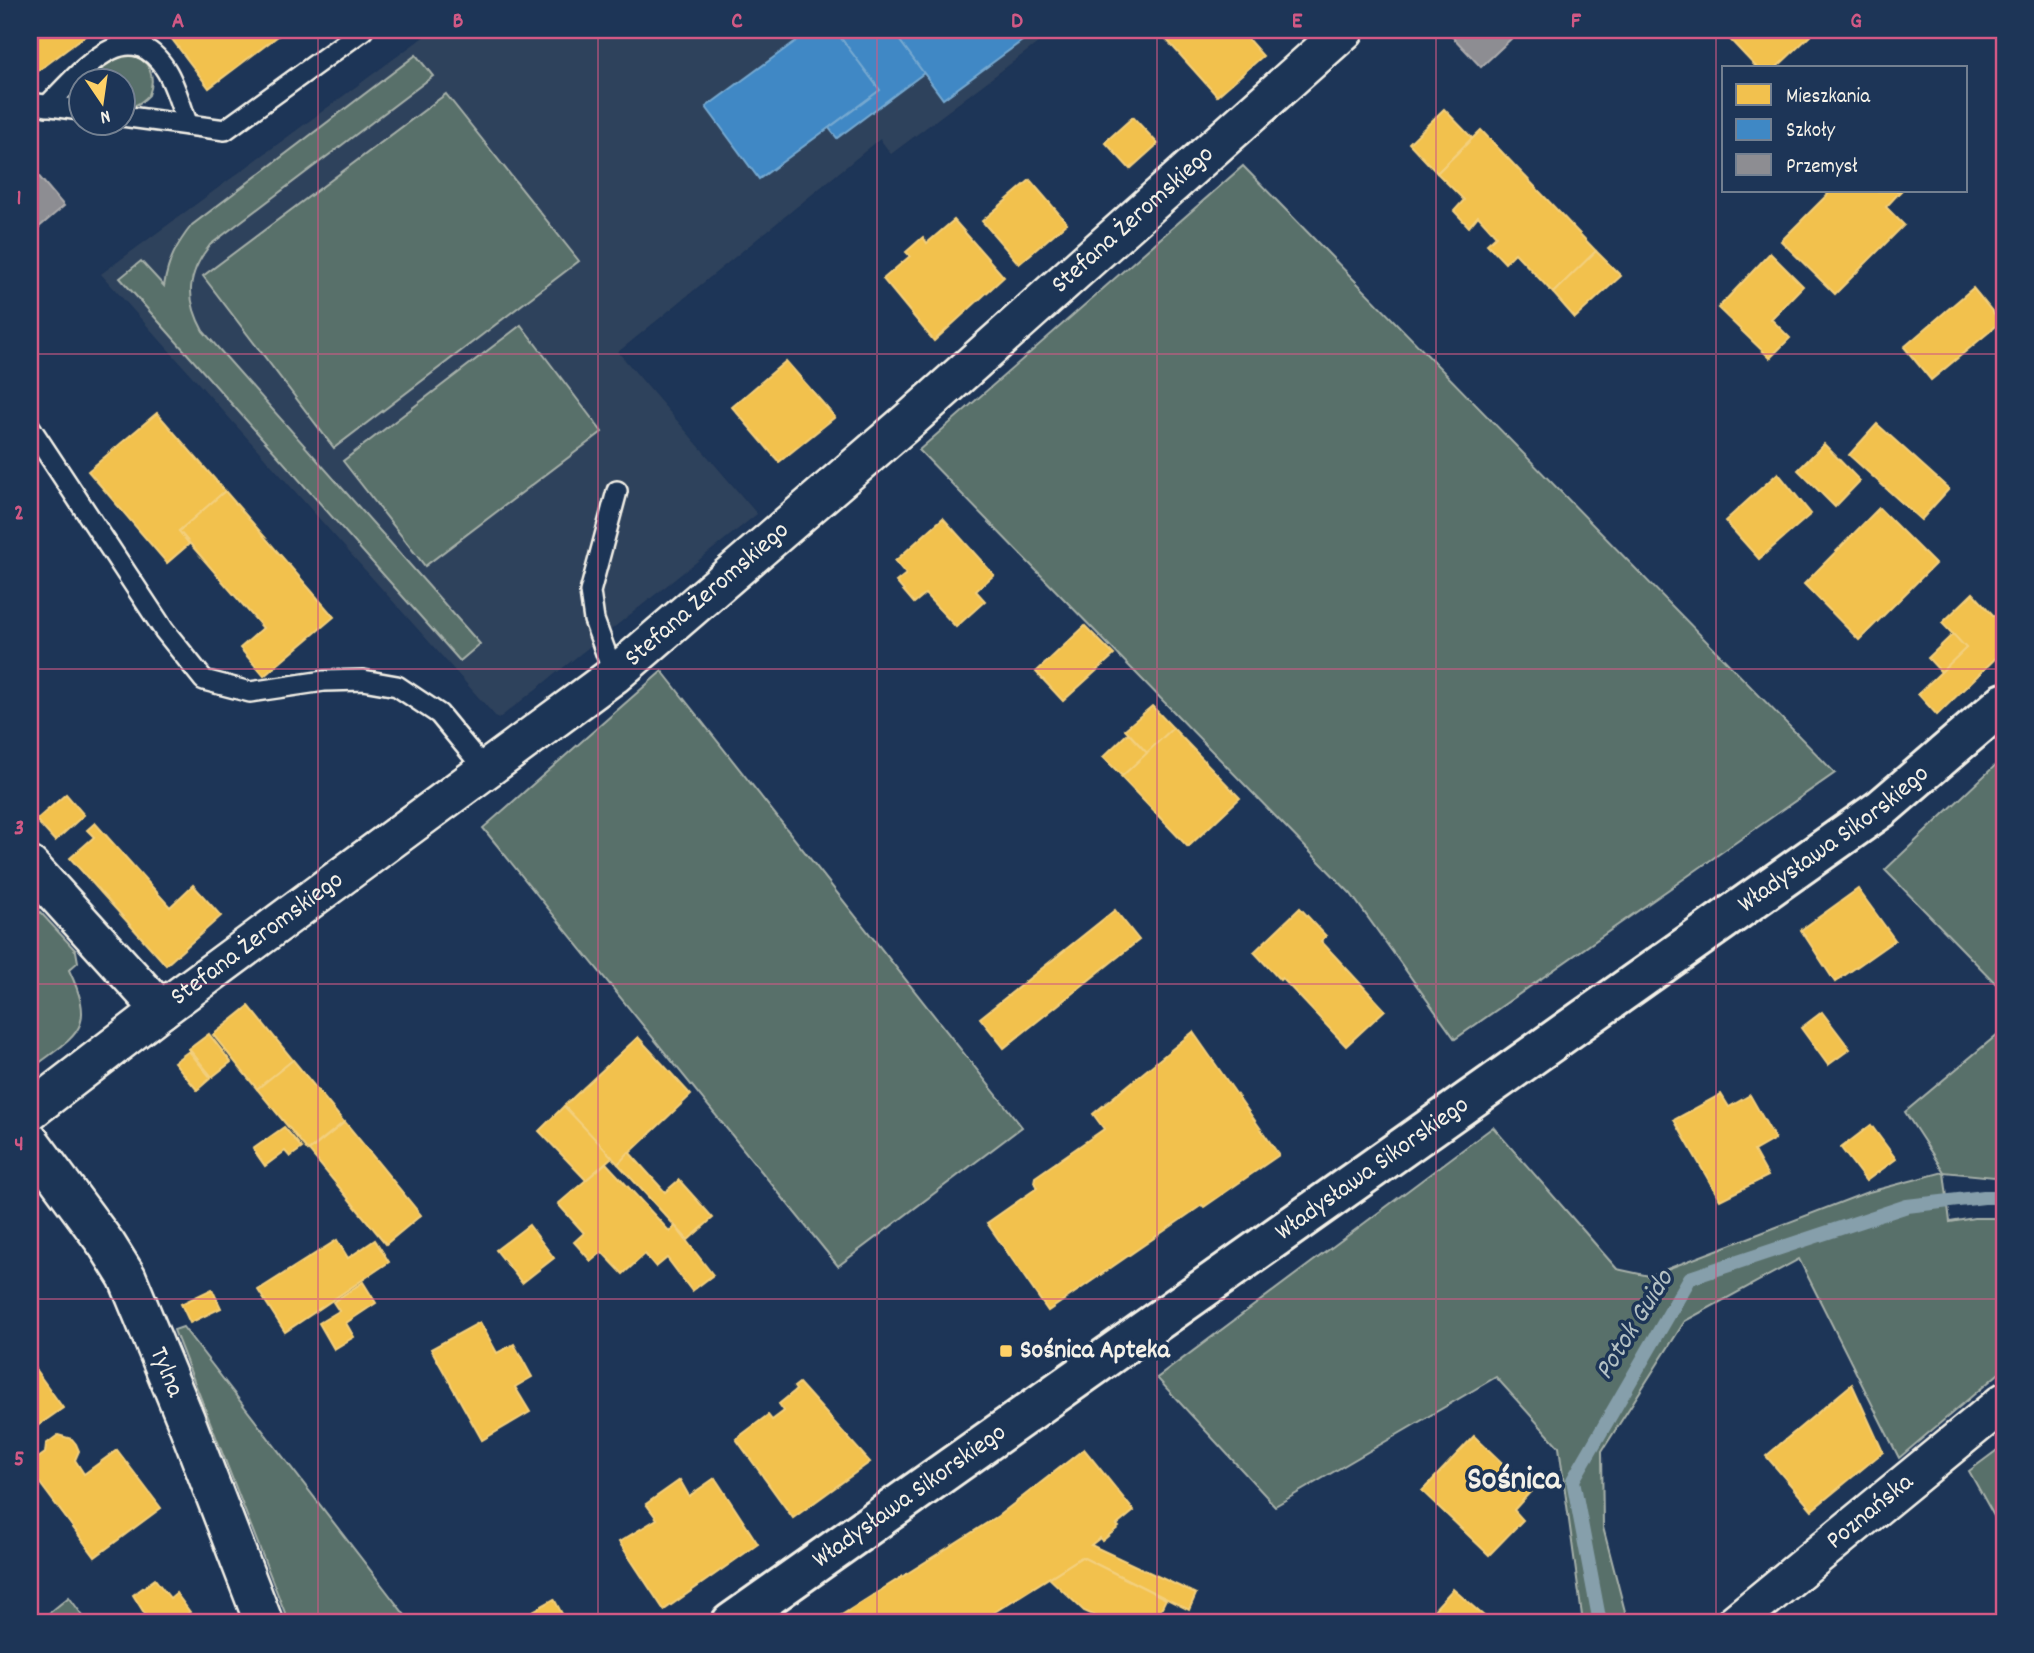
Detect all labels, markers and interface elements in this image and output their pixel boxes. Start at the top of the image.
text: A [172,6,184,39]
text: B [453,6,464,39]
text: C [731,6,743,39]
text: D [1011,6,1023,39]
text: E [1292,6,1303,39]
text: F [1571,6,1582,39]
text: G [1850,6,1862,39]
north arrow [66,66,136,136]
legend [1722,66,1968,192]
text: Mieszkania [1786,83,1871,113]
text: N [97,101,113,129]
text: Szkoły [1786,117,1836,147]
street label: Stefana Żeromskiego [1043,137,1222,303]
text: Przemysł [1786,153,1858,183]
text: 1 [16,183,22,216]
text: 2 [14,498,24,531]
street label: Stefana Żeromskiego [617,513,798,676]
street label: Władysława Sikorskiego [1731,756,1938,923]
text: 3 [14,813,24,846]
street label: Stefana Żeromskiego [163,862,351,1015]
street label: Władysława Sikorskiego [1268,1087,1477,1250]
text: 4 [14,1129,24,1162]
water label: Potok Guido [1587,1262,1686,1389]
place label: Sośnica Apteka [1020,1333,1171,1370]
street label: Tylna [139,1341,193,1404]
marker: Sośnica Apteka [998,1343,1014,1359]
street label: Władysława Sikorskiego [805,1415,1014,1578]
text: 5 [14,1444,24,1477]
district label: Sośnica [1467,1458,1562,1505]
street label: Poznańska [1819,1464,1923,1559]

